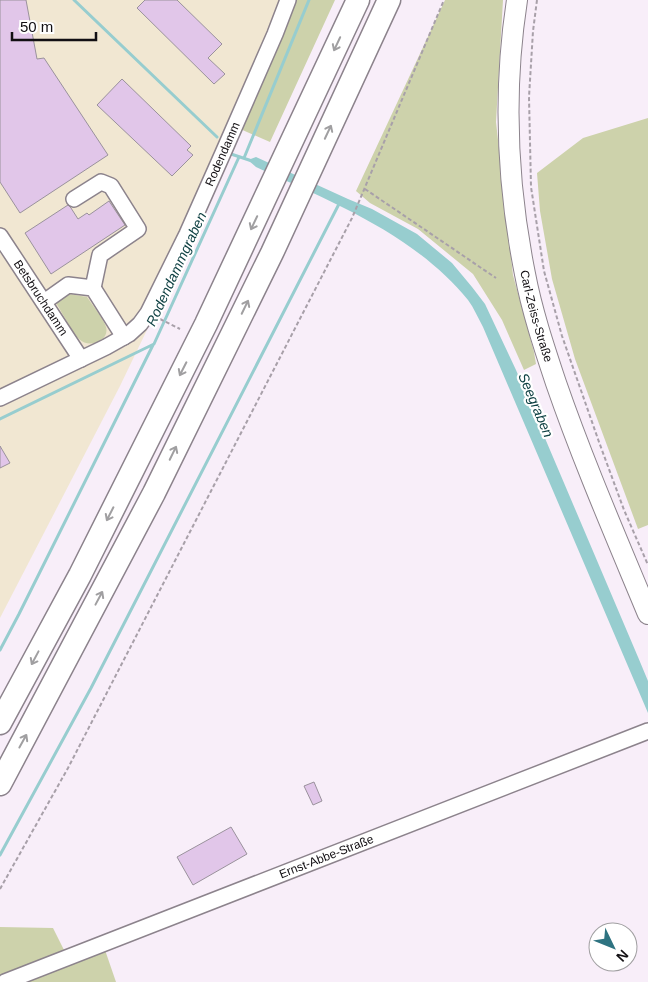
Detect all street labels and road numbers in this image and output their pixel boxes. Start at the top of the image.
street label: Rodendamm [202,120,243,188]
street label: Betsbruchdamm [11,257,71,338]
street label: Carl-Zeiss-Straße [517,269,556,364]
street label: Ernst-Abbe-Straße [277,832,376,881]

